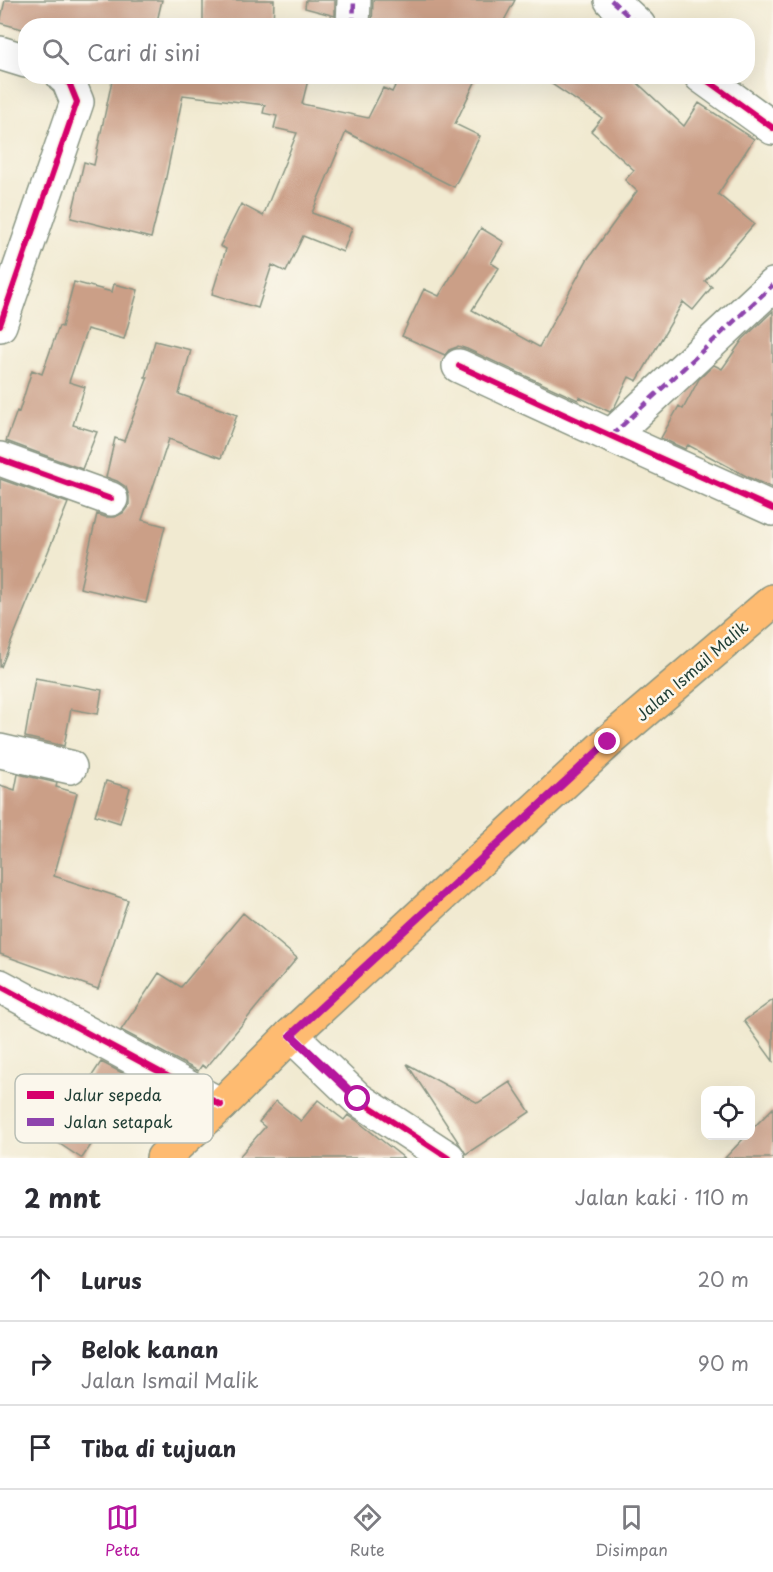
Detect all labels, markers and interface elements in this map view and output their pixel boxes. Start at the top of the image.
search box [18,18,755,84]
icon: search [39,35,72,68]
text: Cari di sini [87,35,200,68]
street label: Jalan Ismail Malik [630,614,753,726]
route end [594,728,620,754]
legend [15,1074,213,1143]
text: Jalur sepeda [64,1082,162,1106]
route start [344,1085,370,1111]
map controls [701,1086,755,1140]
button: locate [701,1086,755,1140]
text: Jalan setapak [64,1109,173,1133]
text: 2 mnt [24,1178,101,1217]
text: Jalan kaki · 110 m [575,1182,749,1212]
icon: ahead [24,1263,57,1296]
text: Lurus [81,1263,142,1296]
text: 20 m [697,1264,749,1294]
text: Belok kanan [81,1332,218,1365]
icon: right [24,1347,57,1380]
text: 90 m [698,1348,749,1378]
text: Jalan Ismail Malik [81,1365,259,1395]
icon: arrive [24,1431,57,1464]
text: Tiba di tujuan [81,1431,236,1464]
tab: Peta [105,1501,139,1561]
tab: Rute [350,1501,385,1561]
tab: Disimpan [595,1501,668,1561]

